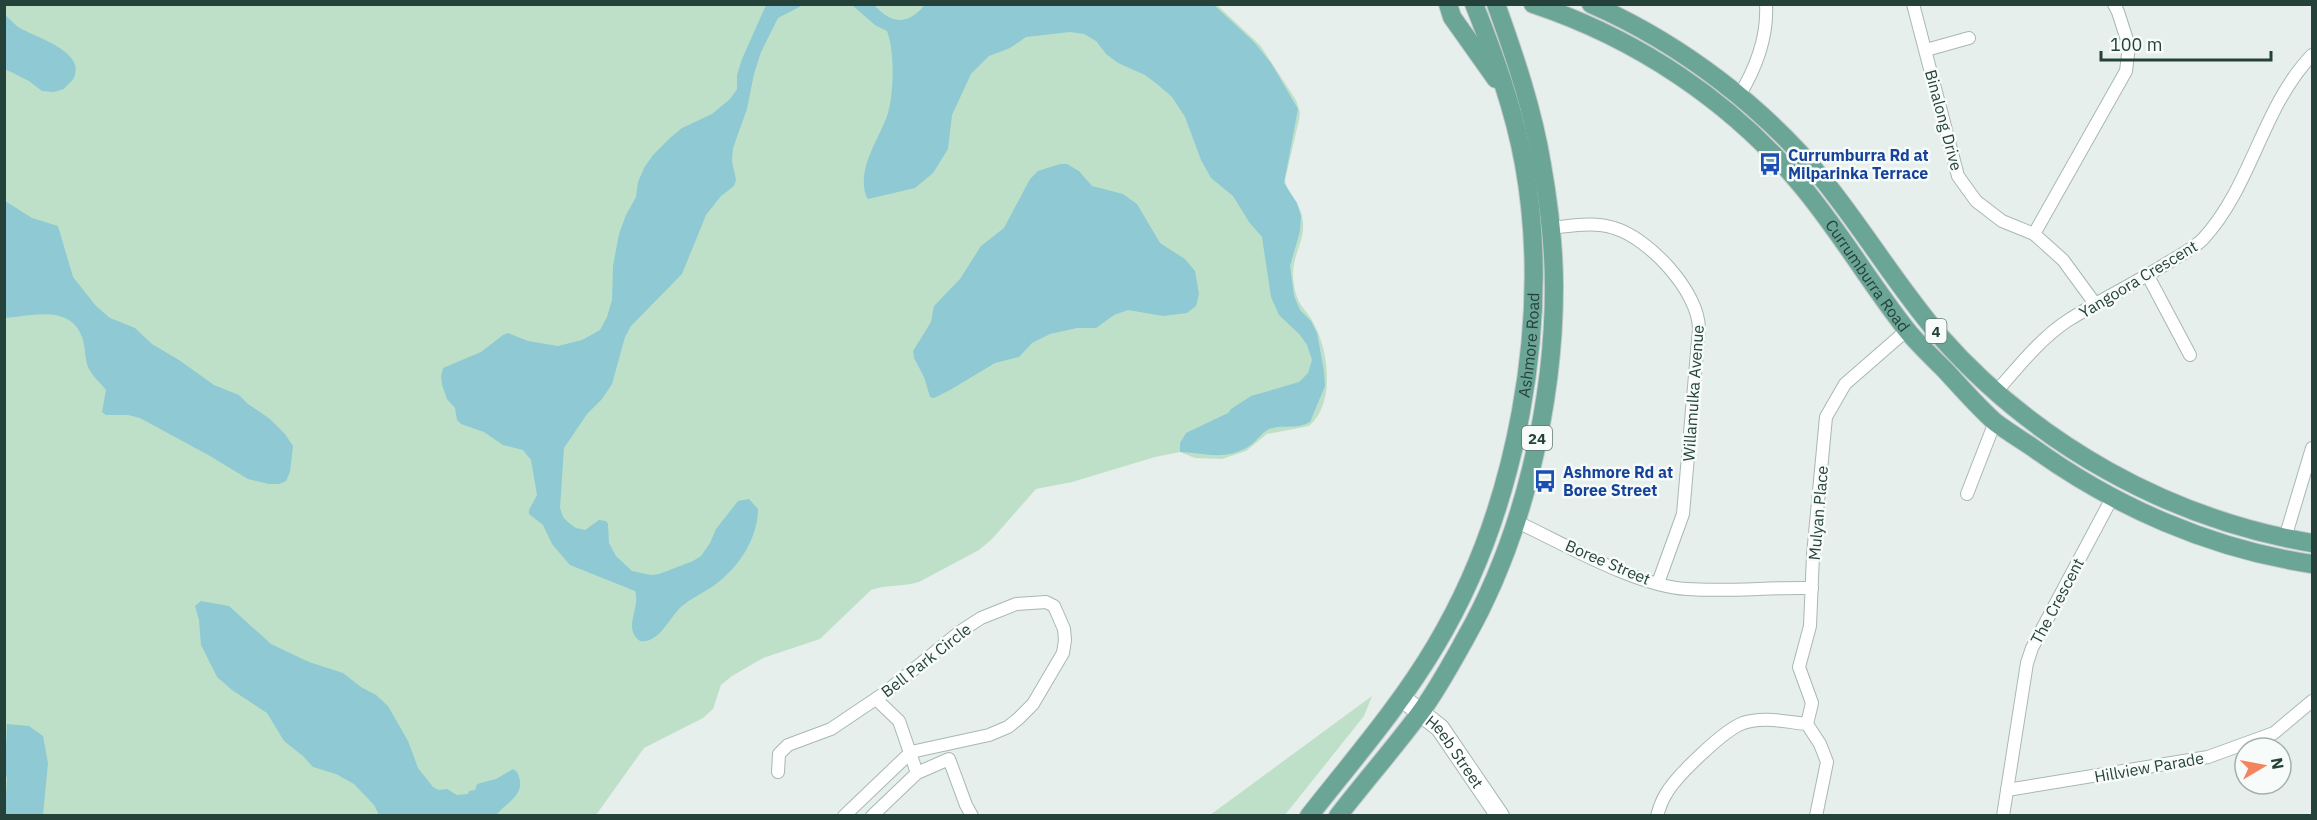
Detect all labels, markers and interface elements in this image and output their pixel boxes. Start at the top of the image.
scale bar [2101,24,2270,62]
text: 100 m [2110,33,2162,56]
street label: Binalong Drive [1921,67,1967,173]
place label: Currumburra Rd at Milparinka Terrace [1788,145,1929,183]
bus stop icon: Currumburra Rd at Milparinka Terrace [1757,151,1783,177]
street label: Currumburra Road [1821,215,1914,336]
street label: Yangoora Crescent [2075,236,2201,322]
street label: Ashmore Road [1514,292,1543,399]
road number: 4 [1926,319,1946,343]
street label: Willamulka Avenue [1678,324,1708,462]
road number: 24 [1522,426,1552,450]
place label: Ashmore Rd at Boree Street [1563,462,1673,500]
street label: Mulyan Place [1804,465,1832,561]
bus stop icon: Ashmore Rd at Boree Street [1532,468,1558,494]
street label: Boree Street [1562,535,1654,589]
street label: The Crescent [2026,555,2088,647]
street label: Bell Park Circle [877,619,975,701]
street label: Heeb Street [1422,711,1488,792]
north arrow [2233,736,2293,796]
street label: Hillview Parade [2093,747,2206,786]
text: N [2267,756,2289,771]

